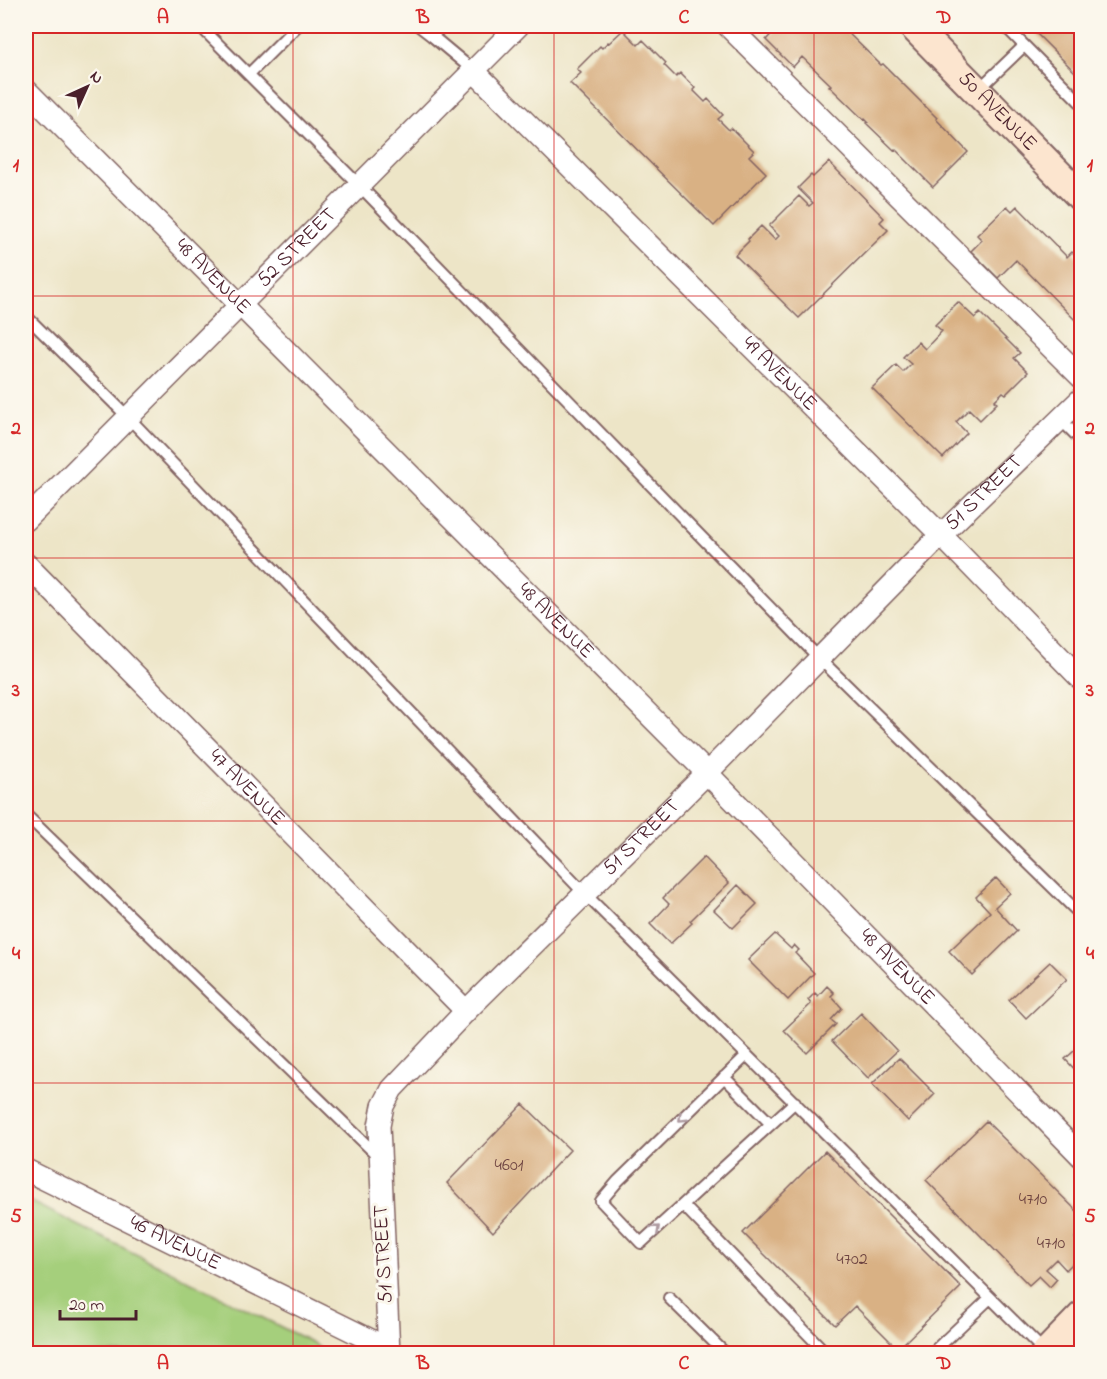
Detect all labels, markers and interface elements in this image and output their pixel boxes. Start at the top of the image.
text: A [157,4,169,33]
text: B [415,4,430,33]
text: C [679,4,690,33]
text: D [936,4,951,33]
north arrow [57,57,117,117]
text: N [84,65,109,90]
street label: 50 AVENUE [951,65,1044,159]
text: 1 [13,152,20,181]
text: 1 [1087,152,1094,181]
street label: 52 STREET [250,201,344,295]
street label: 48 AVENUE [167,232,257,322]
street label: 49 AVENUE [734,330,824,419]
text: 2 [10,415,21,444]
text: 2 [1084,415,1095,444]
street label: 51 STREET [938,448,1030,538]
street label: 48 AVENUE [510,576,601,666]
text: 3 [11,677,20,706]
text: 3 [1085,677,1094,706]
street label: 47 AVENUE [201,742,291,833]
street label: 51 STREET [596,792,687,883]
street label: 48 AVENUE [852,922,941,1013]
text: 4 [12,940,21,969]
text: 4 [1086,940,1095,969]
one-way arrow [679,1111,689,1122]
house number: 4601 [495,1153,524,1179]
house number: 4710 [1019,1187,1047,1213]
text: 5 [10,1203,22,1232]
text: 5 [1084,1203,1096,1232]
street label: 51 STREET [366,1204,402,1304]
street label: 46 AVENUE [124,1208,226,1279]
one-way arrow [650,1225,660,1236]
house number: 4710 [1037,1231,1065,1257]
house number: 4702 [836,1247,868,1273]
scale bar [60,1283,136,1321]
text: 20 m [69,1293,104,1319]
text: A [157,1350,169,1379]
text: B [415,1350,430,1379]
text: C [679,1350,690,1379]
text: D [936,1350,951,1379]

